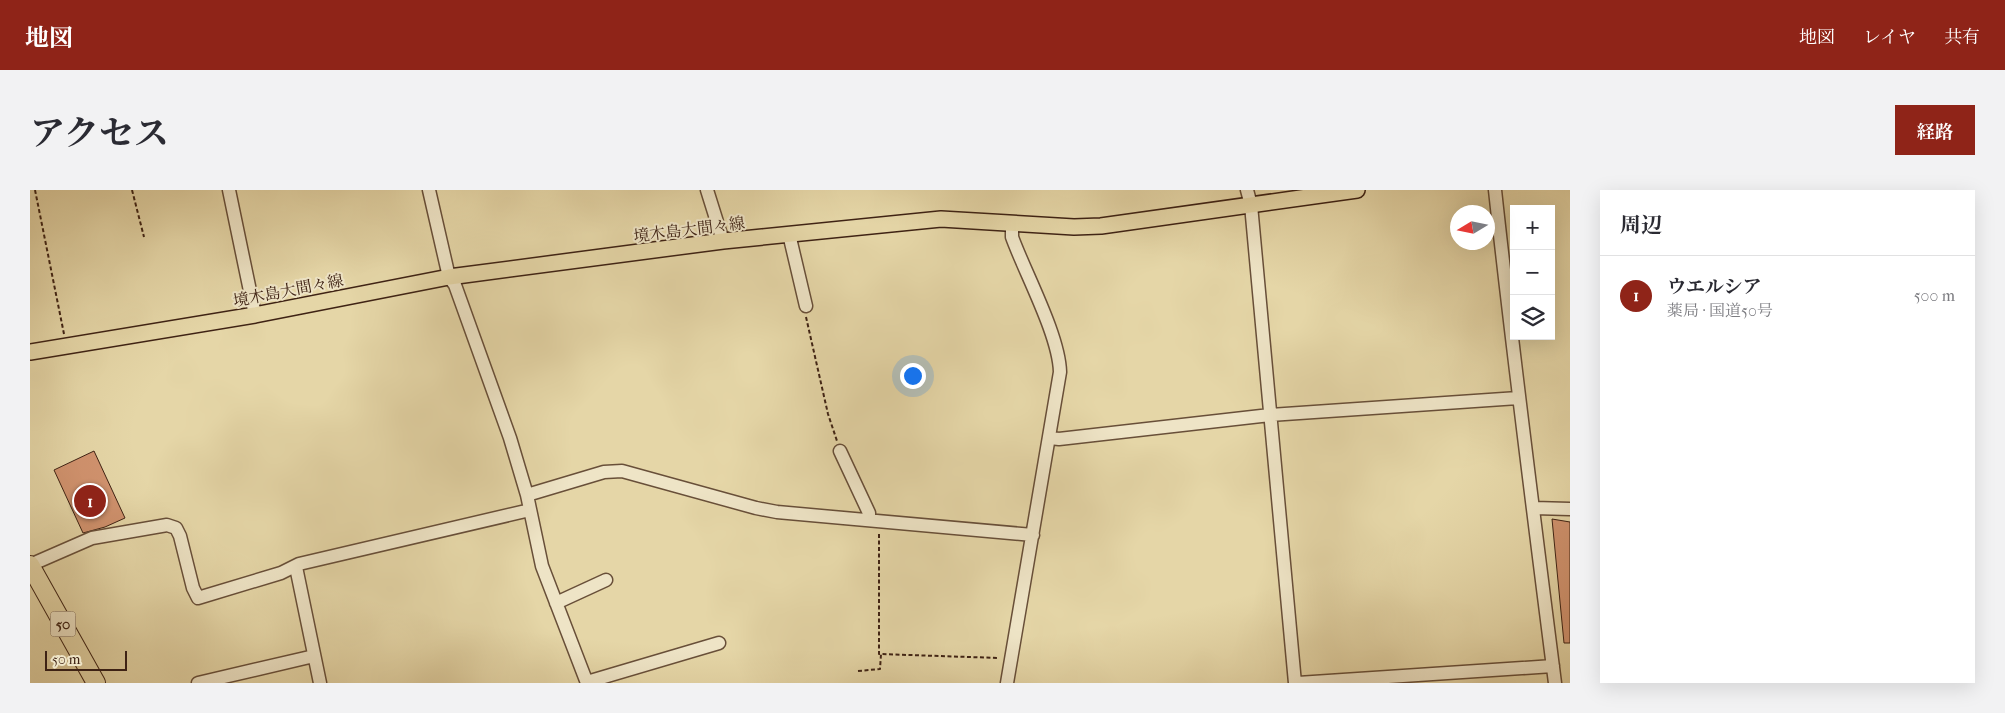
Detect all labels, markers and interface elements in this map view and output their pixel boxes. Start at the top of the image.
text: 地図 [25,24,73,52]
text: 地図 [1799,27,1835,48]
text: レイヤ [1863,27,1916,48]
text: 共有 [1944,27,1980,48]
button: 経路 [1895,105,1975,155]
text: アクセス [30,113,169,154]
north arrow [1450,205,1495,250]
map controls [1510,205,1555,340]
button: + [1510,205,1555,250]
street label: 境木島大間々線 [632,213,746,246]
text: 周辺 [1620,213,1662,237]
button: − [1510,250,1555,295]
street label: 境木島大間々線 [231,270,345,311]
text: ウエルシア [1667,276,1762,298]
text: 1 [1633,286,1639,305]
text: 500 m [1914,286,1955,305]
button: layers [1510,295,1555,340]
text: 薬局 · 国道50号 [1667,301,1773,320]
your location [900,363,926,389]
pin: 1 [74,482,106,520]
road number: 50 [50,612,76,636]
scale bar [45,648,128,671]
text: 50 m [52,651,80,668]

